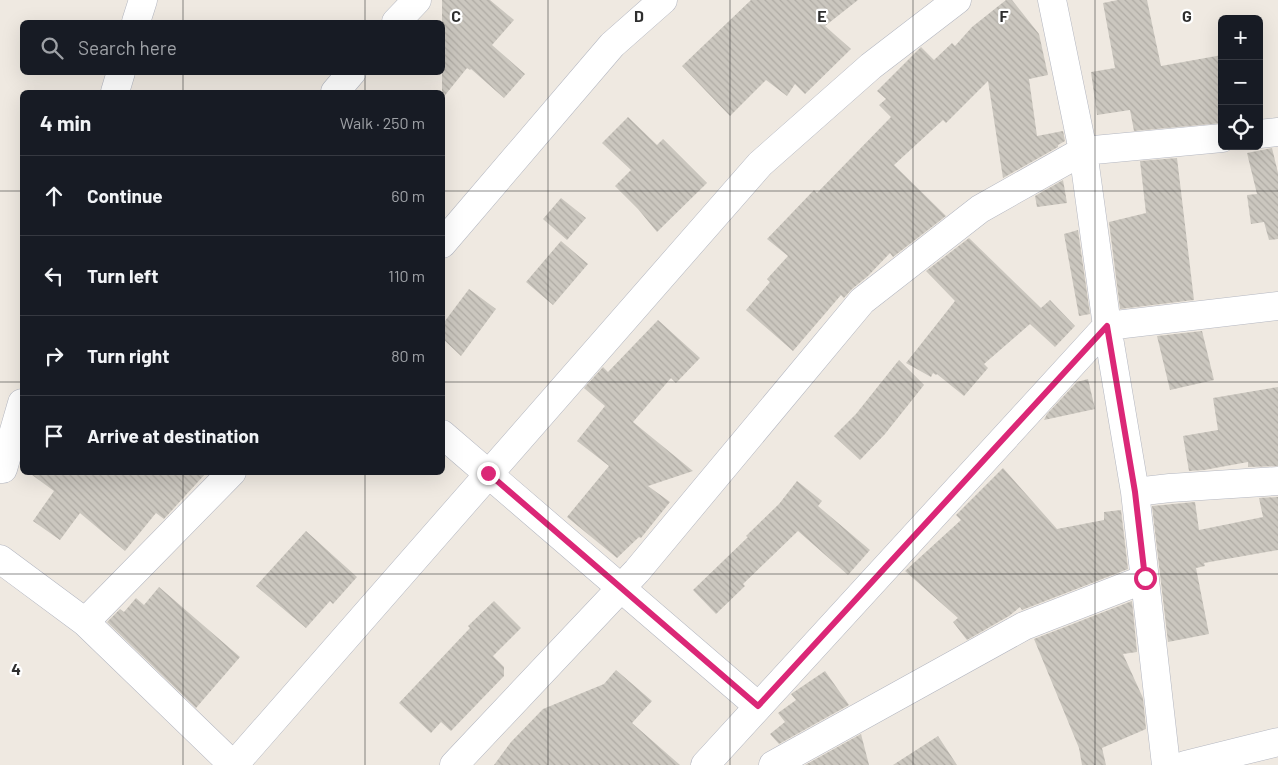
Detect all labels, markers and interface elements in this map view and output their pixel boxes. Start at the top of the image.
text: C [451,6,461,25]
text: D [634,6,644,25]
text: E [817,6,827,25]
text: F [1000,6,1009,25]
text: G [1182,6,1192,25]
map controls [1218,15,1263,150]
button: + [1218,15,1263,60]
search box [20,20,445,75]
icon: search [38,34,66,62]
text: Search here [78,36,177,59]
button: − [1218,60,1263,105]
button: locate [1218,105,1263,150]
text: 4 min [40,110,91,135]
text: Walk · 250 m [340,113,425,132]
icon: ahead [40,182,68,210]
text: Continue [87,184,163,207]
text: 60 m [391,186,425,205]
icon: left [40,262,68,290]
text: Turn left [87,264,158,287]
text: 110 m [388,266,425,285]
icon: right [40,342,68,370]
text: Turn right [87,344,169,367]
text: 80 m [391,346,425,365]
icon: arrive [40,422,68,450]
text: Arrive at destination [87,424,259,447]
route end [477,462,500,485]
route start [1134,567,1157,590]
text: 4 [11,659,21,678]

